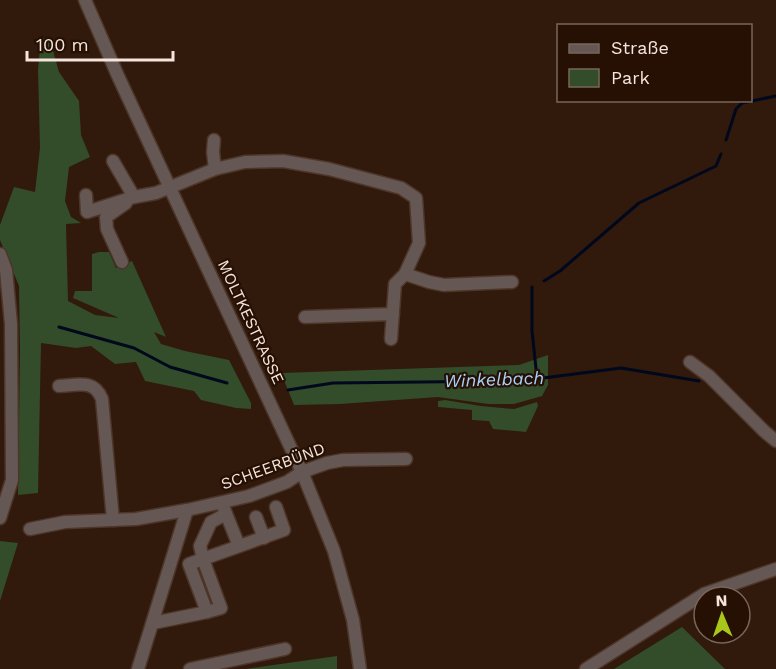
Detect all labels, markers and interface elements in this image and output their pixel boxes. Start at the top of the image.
scale bar [27,24,172,62]
legend [557,24,752,102]
text: 100 m [36,34,89,55]
text: Straße [611,37,669,58]
text: Park [611,67,650,88]
street label: MOLTKESTRASSE [214,257,288,387]
water label: Winkelbach [444,367,544,391]
street label: SCHEERBÜND [218,438,328,494]
north arrow [692,585,752,645]
text: N [715,591,728,610]

